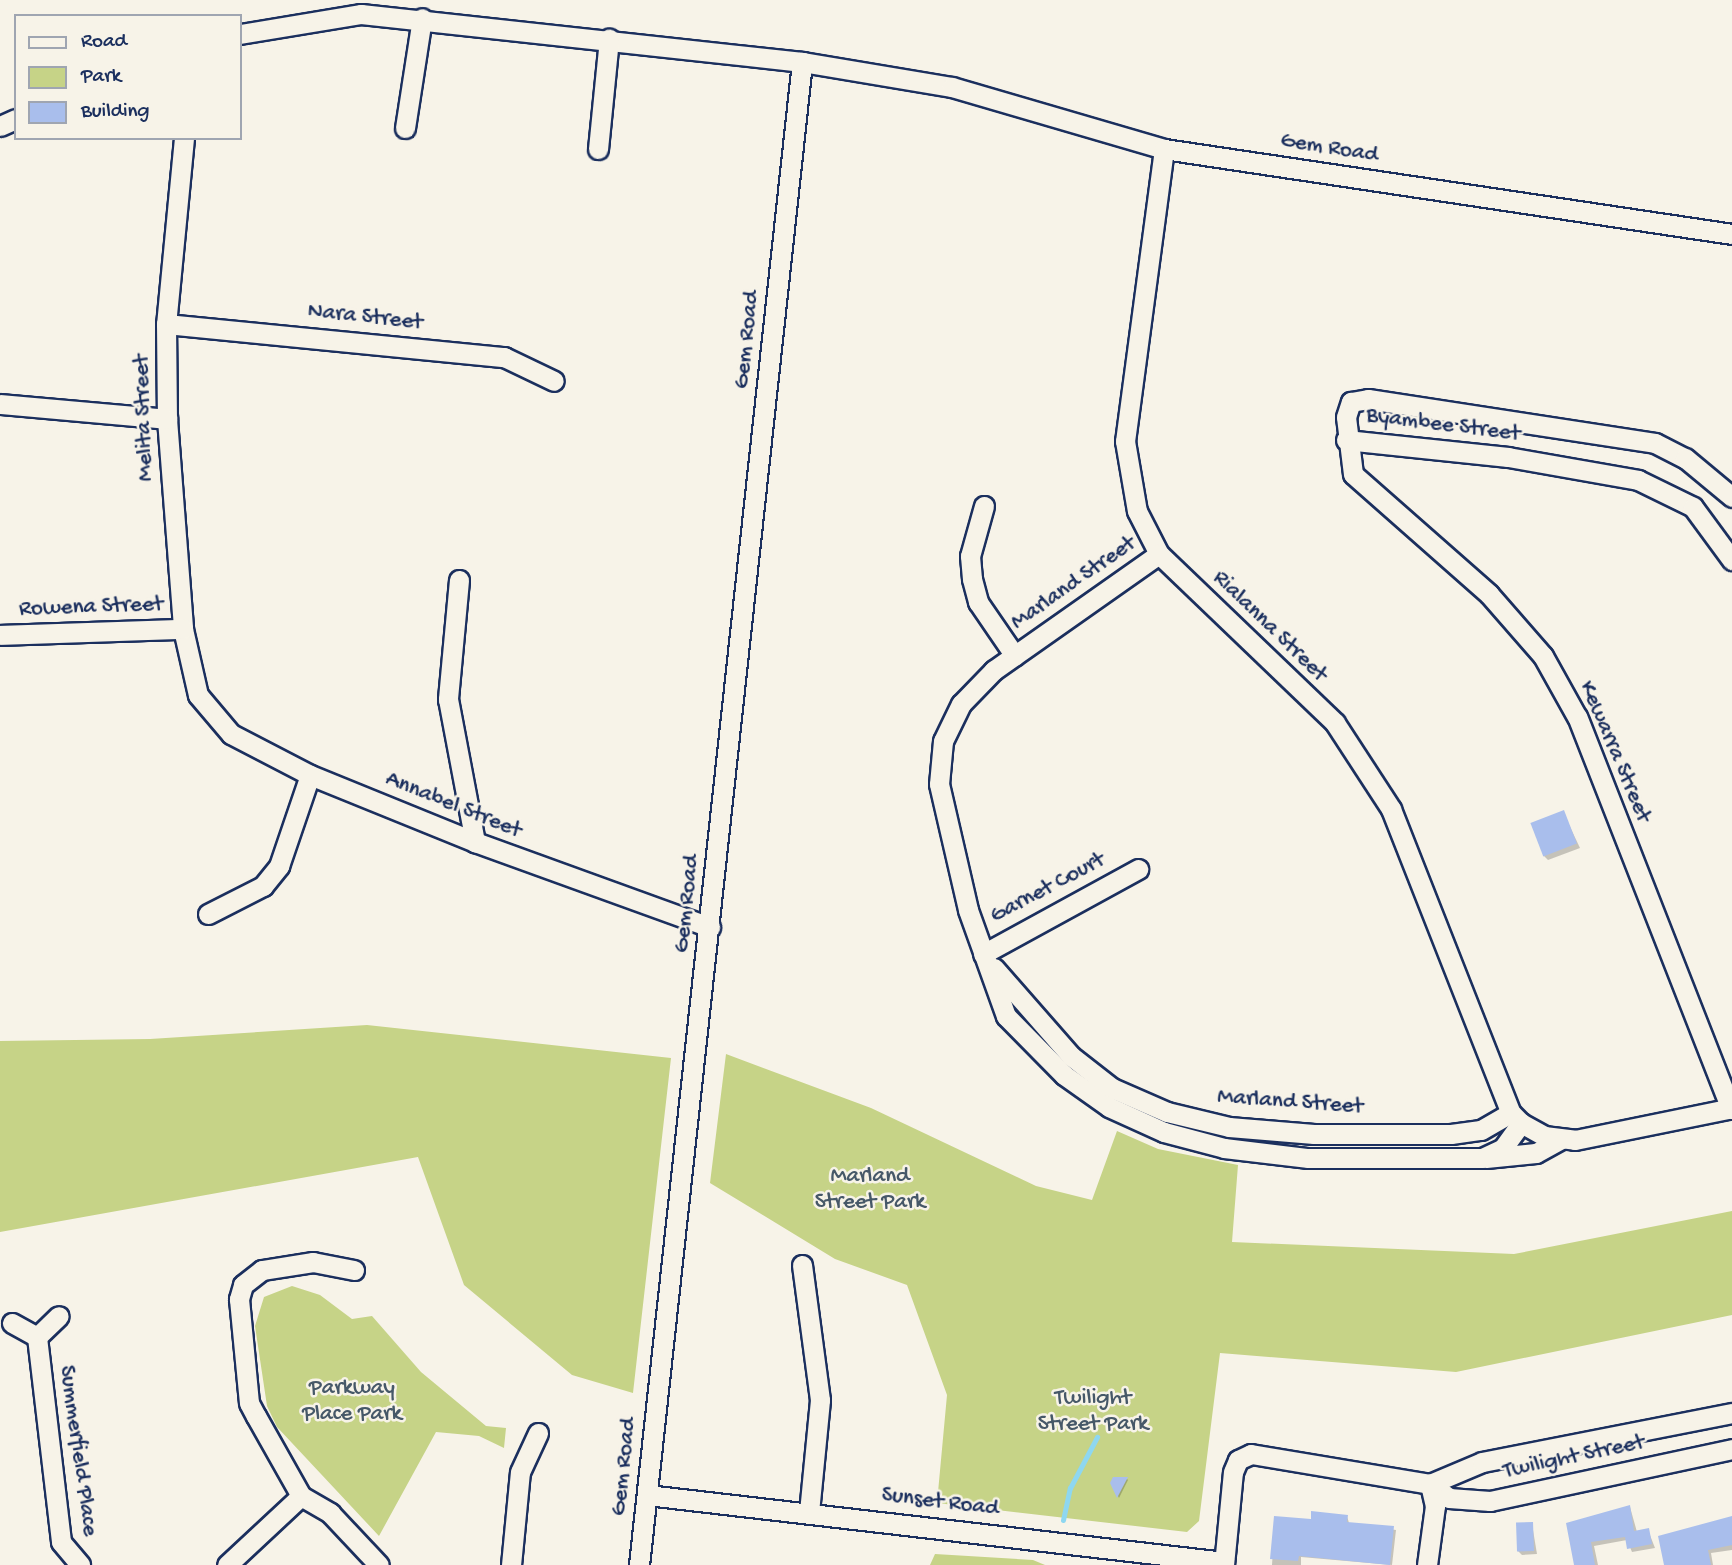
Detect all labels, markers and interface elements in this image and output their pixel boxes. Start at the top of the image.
legend [14,14,242,140]
text: Road [81,30,127,55]
text: Park [81,65,121,90]
text: Building [81,100,150,125]
street label: Gem Road [1278,128,1380,170]
street label: Gem Road [729,290,767,390]
street label: Nara Street [306,298,424,338]
street label: Melita Street [129,354,161,482]
street label: Byambee Street [1364,403,1522,449]
street label: Marland Street [1006,531,1142,637]
street label: Rialanna Street [1206,565,1332,689]
street label: Rowena Street [18,592,164,624]
street label: Kewarra Street [1572,677,1656,827]
street label: Annabel Street [381,766,525,846]
street label: Garnet Court [986,847,1110,931]
street label: Gem Road [669,854,707,954]
street label: Marland Street [1216,1084,1364,1122]
park label: Marland Street Park [815,1163,925,1217]
street label: Summerfield Place [51,1364,103,1538]
park label: Parkway Place Park [302,1375,402,1429]
park label: Twilight Street Park [1038,1385,1148,1439]
street label: Gem Road [606,1417,644,1517]
street label: Twilight Street [1501,1430,1647,1486]
street label: Sunset Road [880,1482,1000,1524]

